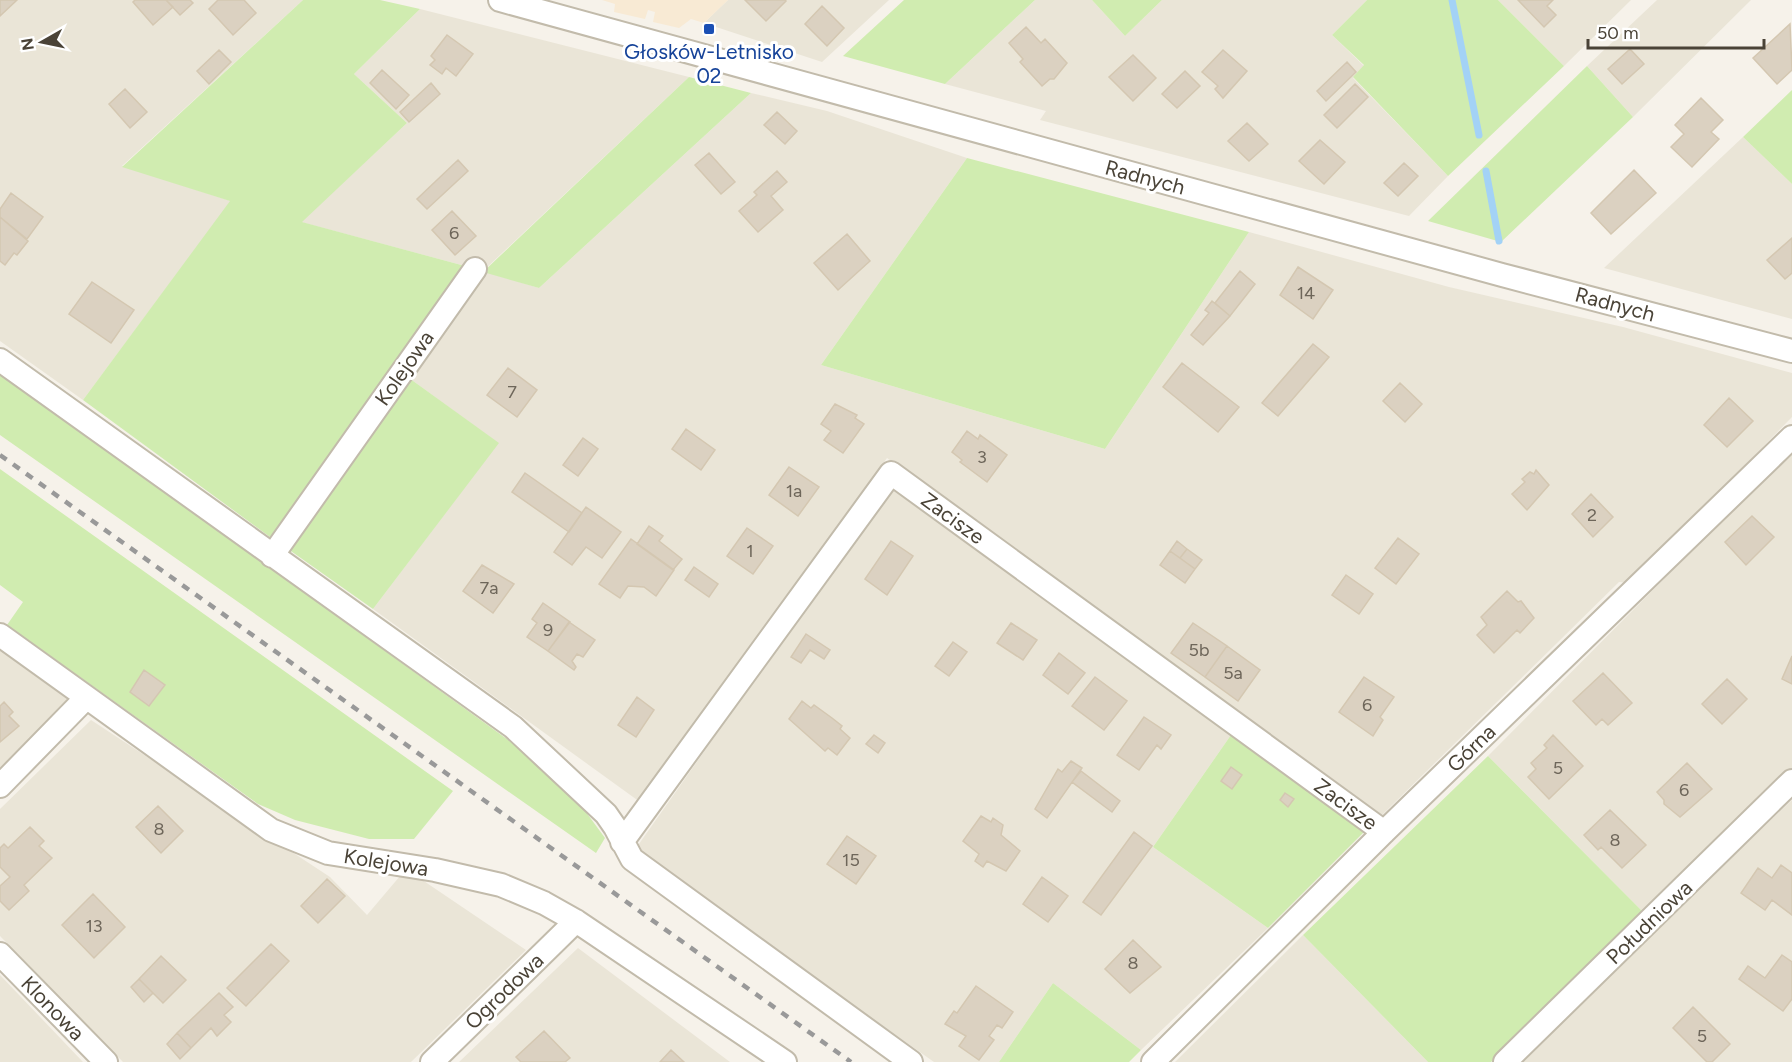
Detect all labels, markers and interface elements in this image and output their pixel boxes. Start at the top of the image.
north arrow [12,12,72,72]
scale bar [1588,12,1764,50]
marker: Głosków-Letnisko 02 [702,22,716,36]
text: 50 m [1597,22,1639,44]
text: N [17,37,38,52]
place label: Głosków-Letnisko 02 [624,39,794,88]
street label: Radnych [1102,154,1188,200]
house number: 6 [449,222,459,244]
street label: Radnych [1572,281,1658,327]
house number: 14 [1297,282,1315,304]
street label: Kolejowa [369,326,439,410]
house number: 7 [507,381,517,403]
house number: 3 [977,446,987,468]
house number: 1a [786,480,802,502]
street label: Zacisze [917,487,989,549]
house number: 2 [1587,504,1597,526]
house number: 1 [746,540,754,562]
house number: 7a [480,577,498,599]
house number: 9 [543,619,553,641]
house number: 5b [1189,639,1209,661]
house number: 5a [1223,662,1243,684]
house number: 6 [1362,694,1372,716]
street label: Górna [1442,719,1500,777]
house number: 5 [1553,757,1563,779]
street label: Zacisze [1310,773,1382,835]
house number: 6 [1679,779,1689,801]
house number: 8 [153,818,165,840]
house number: 8 [1609,829,1621,851]
street label: Kolejowa [342,843,430,881]
house number: 15 [842,849,860,871]
street label: Południowa [1601,875,1697,969]
house number: 13 [85,915,103,937]
street label: Ogrodowa [460,948,548,1034]
house number: 8 [1127,952,1139,974]
street label: Klonowa [16,970,90,1046]
house number: 5 [1697,1025,1707,1047]

